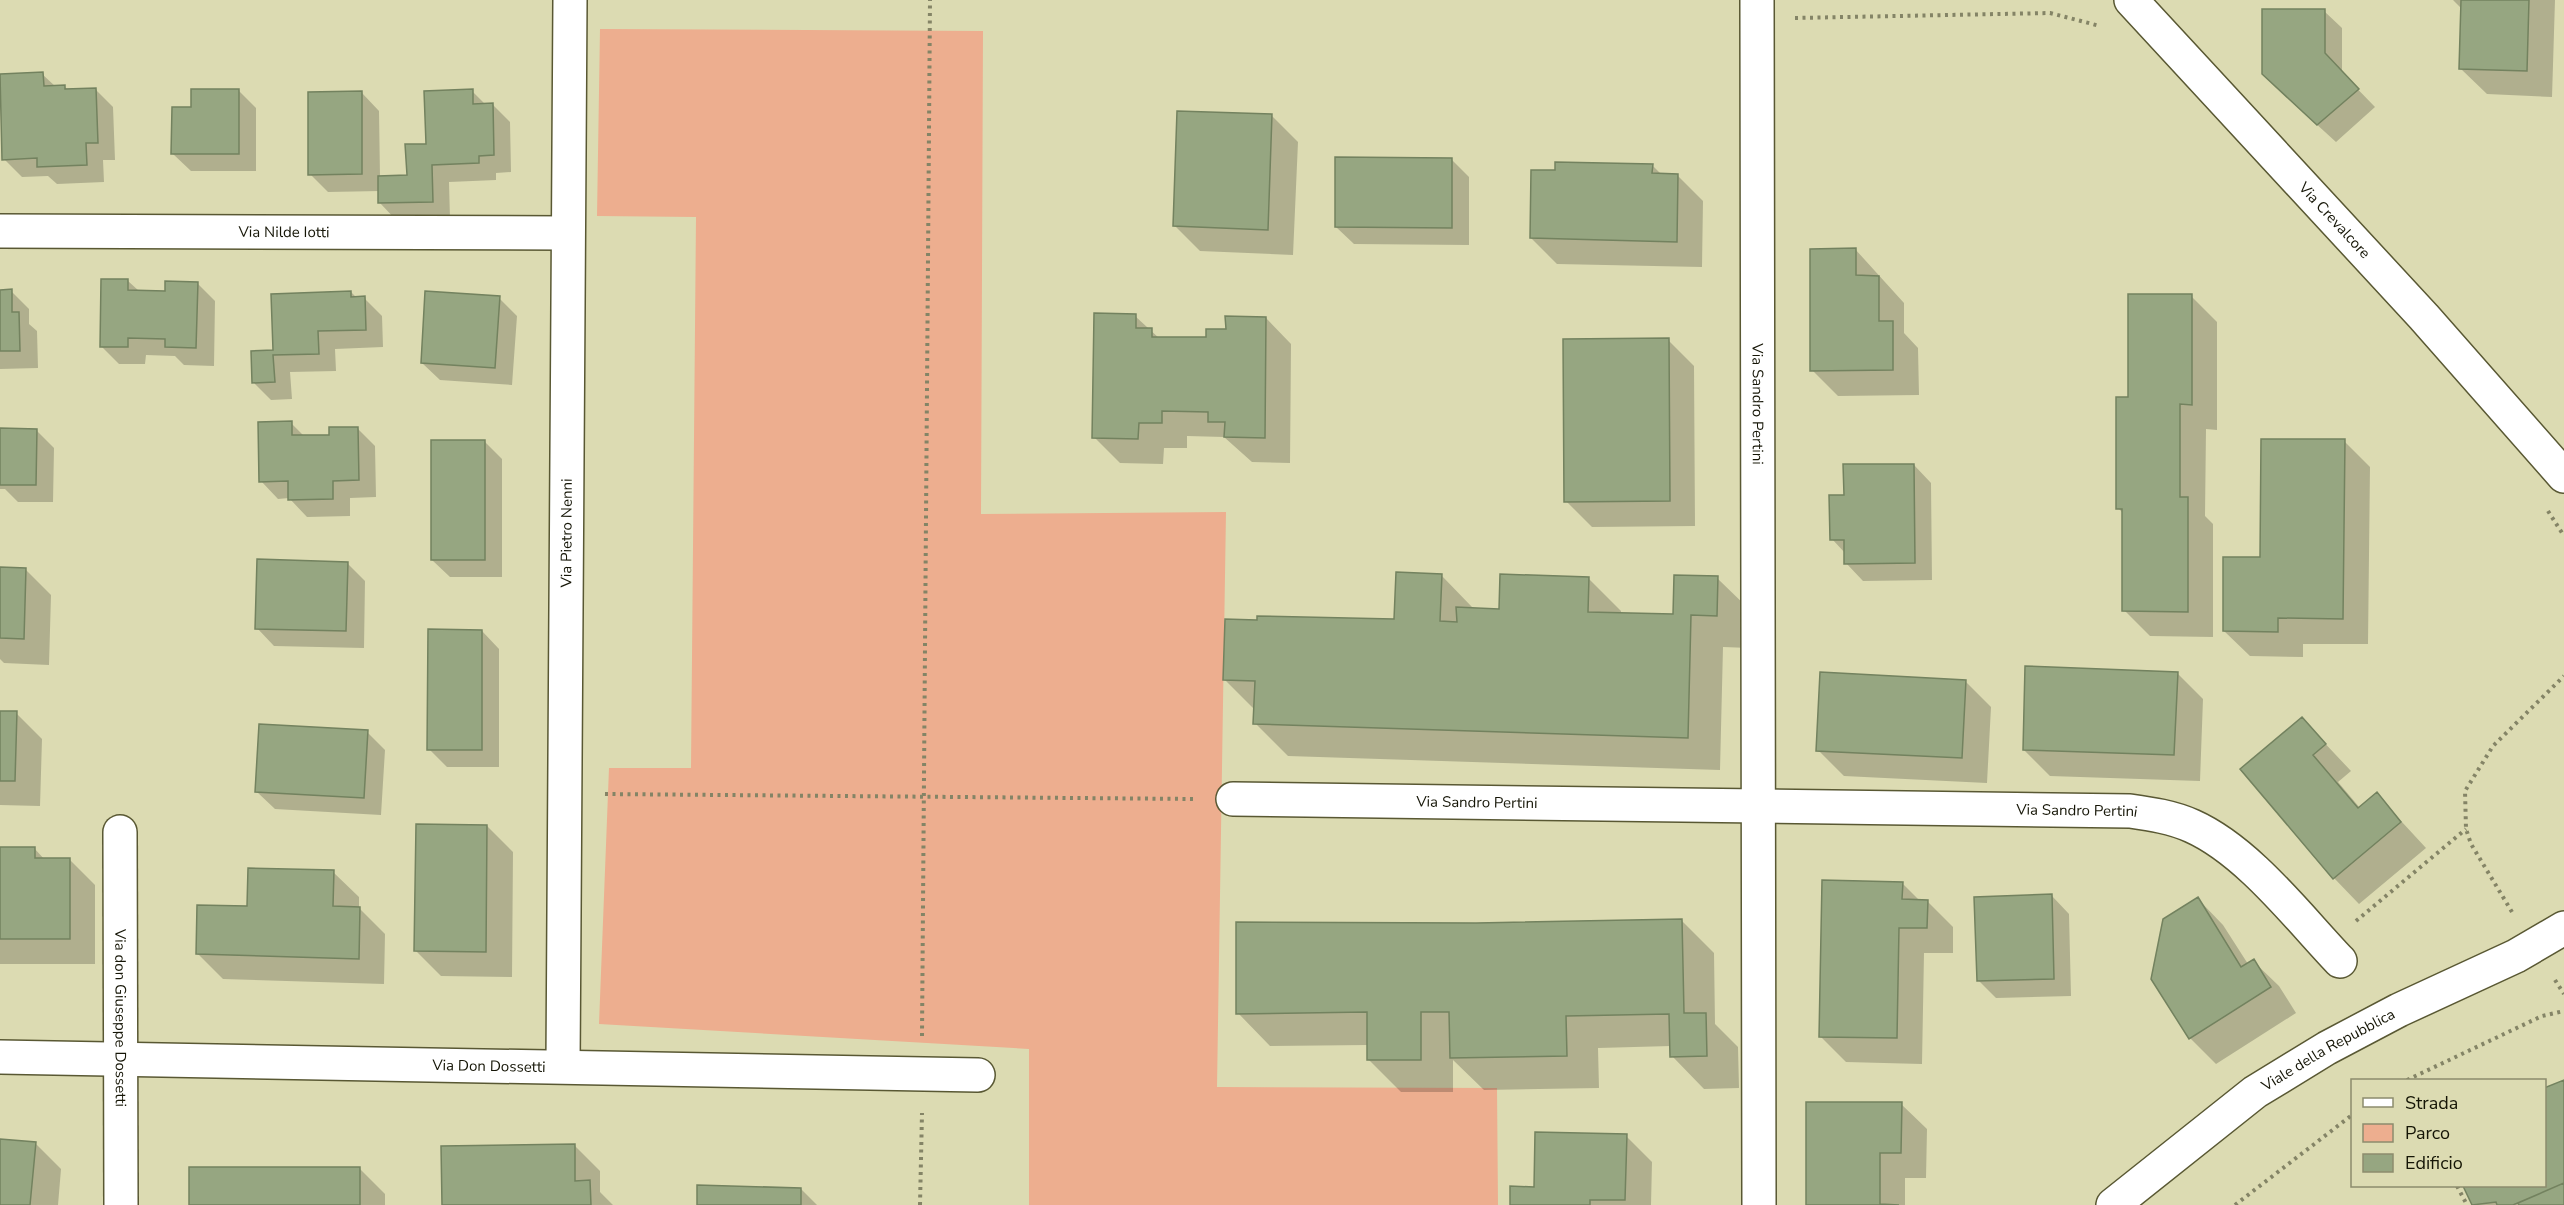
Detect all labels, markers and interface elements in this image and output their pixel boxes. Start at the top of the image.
street label: Via Crevalcore [2294,177,2375,263]
street label: Via Nilde Iotti [237,222,330,242]
street label: Via Sandro Pertini [1748,342,1768,465]
street label: Via Pietro Nenni [556,478,577,589]
street label: Via Sandro Pertini [1415,791,1538,813]
street label: Via Sandro Pertini [2015,799,2139,822]
street label: Via don Giuseppe Dossetti [110,928,131,1107]
street label: Viale della Repubblica [2257,1004,2398,1096]
street label: Via Don Dossetti [431,1055,546,1077]
legend [2351,1079,2546,1187]
text: Strada [2405,1091,2458,1115]
text: Parco [2405,1121,2450,1145]
text: Edificio [2405,1151,2463,1175]

